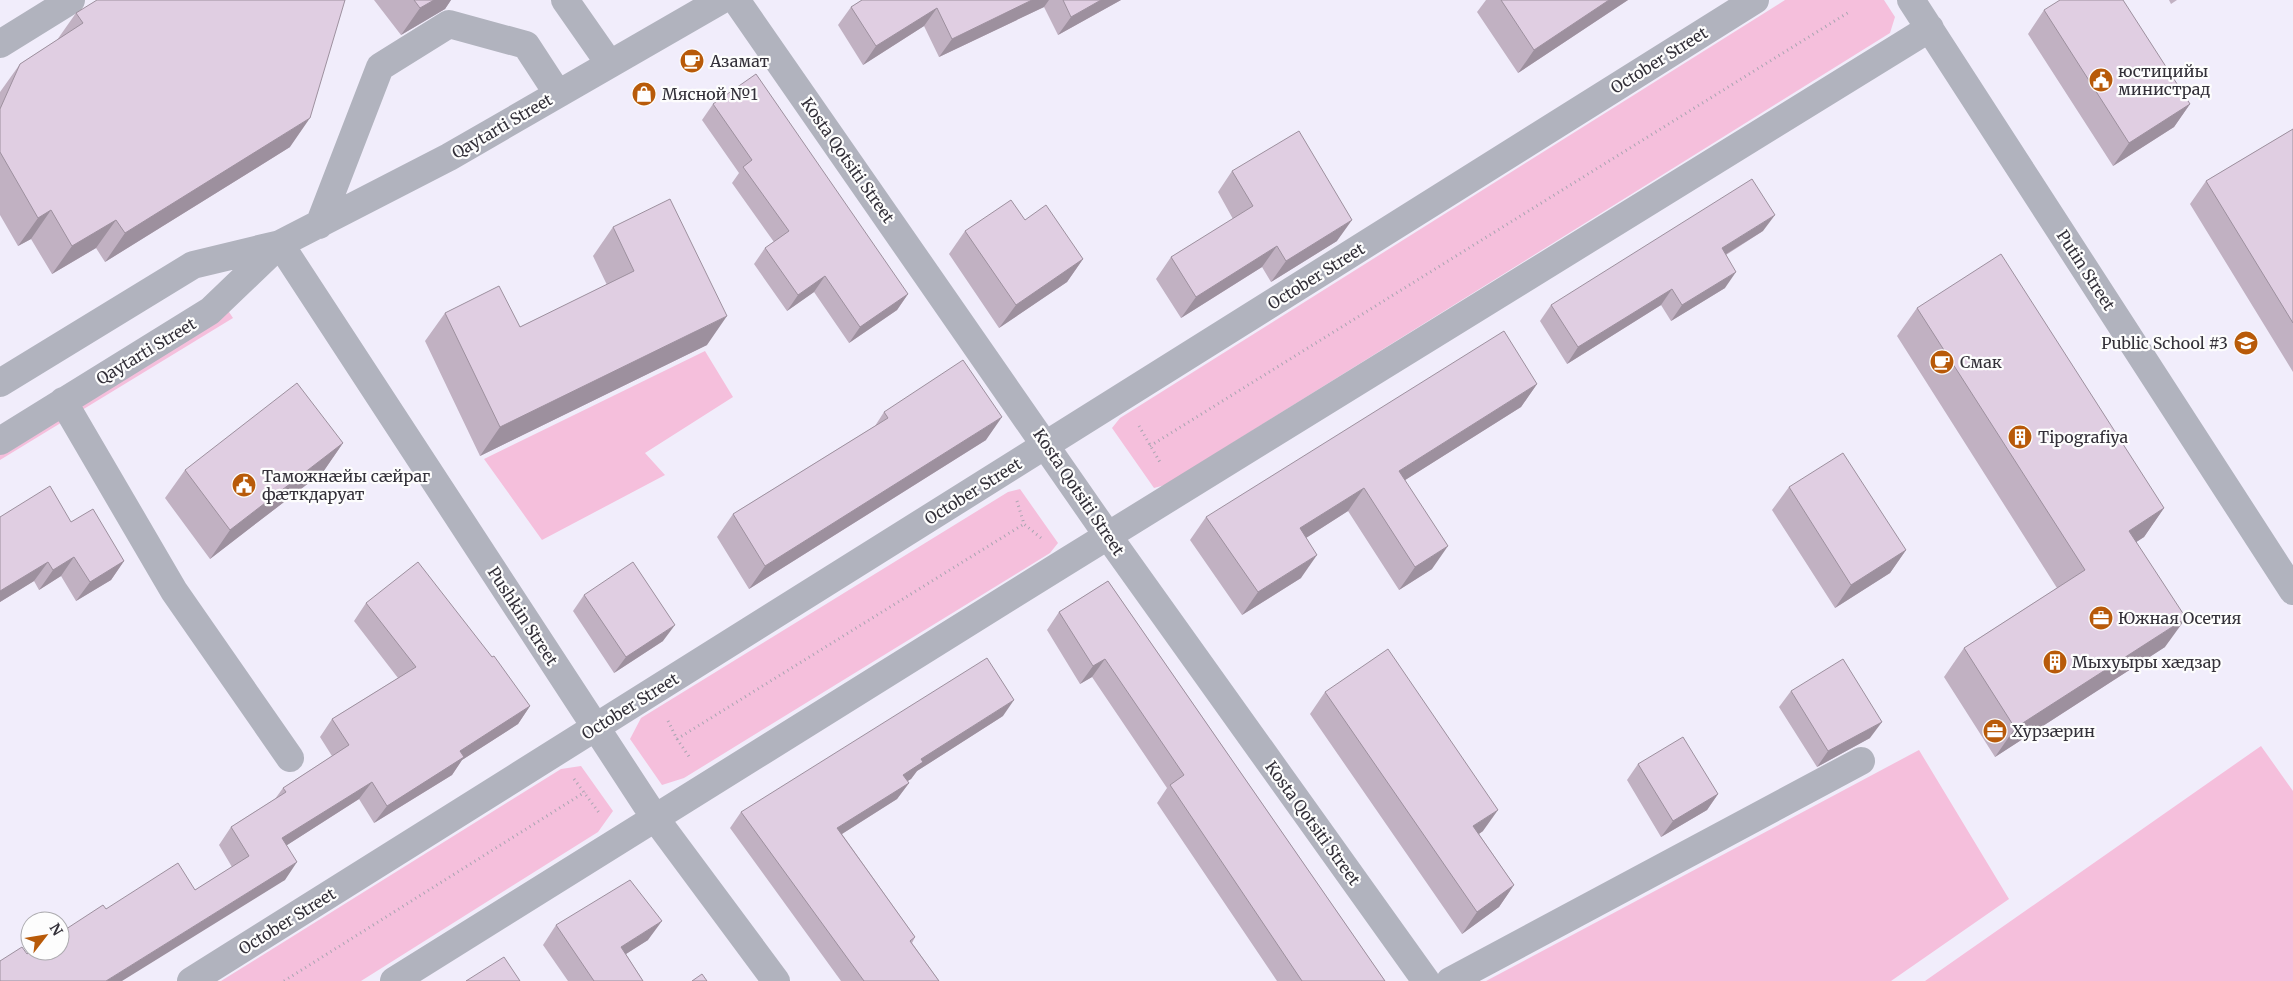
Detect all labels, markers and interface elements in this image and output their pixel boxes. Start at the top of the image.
street label: October Street [1607,22,1712,98]
cafe icon: Азамат [679,48,705,74]
place label: Азамат [709,51,770,71]
place label: юстицийы министрад [2118,61,2210,99]
public building icon: юстицийы министрад [2088,67,2114,93]
shop icon: Мясной №1 [631,81,657,107]
place label: Мясной №1 [662,84,758,104]
street label: Qaytarti Street [448,89,556,163]
street label: Kosta Qotsiti Street [797,93,899,227]
street label: Putin Street [2053,226,2120,315]
street label: October Street [1264,238,1369,314]
street label: Qaytarti Street [93,313,200,389]
school or university icon: Public School #3 [2233,330,2259,356]
place label: Public School #3 [2101,333,2228,353]
cafe icon: Смак [1929,349,1955,375]
place label: Смак [1960,352,2002,372]
building icon: Tipografiya [2007,424,2033,450]
street label: Kosta Qotsiti Street [1029,425,1129,560]
place label: Tipografiya [2038,427,2129,447]
street label: October Street [921,453,1026,529]
place label: Таможнæйы сæйраг фæткдаруат [262,466,430,504]
public building icon: Таможнæйы сæйраг фæткдаруат [231,472,257,498]
street label: Pushkin Street [484,563,563,670]
office icon: Южная Осетия [2088,605,2114,631]
place label: Южная Осетия [2118,608,2241,628]
building icon: Мыхуыры хæдзар [2042,649,2068,675]
place label: Мыхуыры хæдзар [2072,652,2221,672]
street label: October Street [578,668,683,744]
office icon: Хурзæрин [1982,718,2008,744]
place label: Хурзæрин [2012,721,2095,741]
street label: Kosta Qotsiti Street [1261,757,1365,890]
street label: October Street [235,883,340,959]
north arrow [20,911,70,961]
text: N [46,920,67,939]

